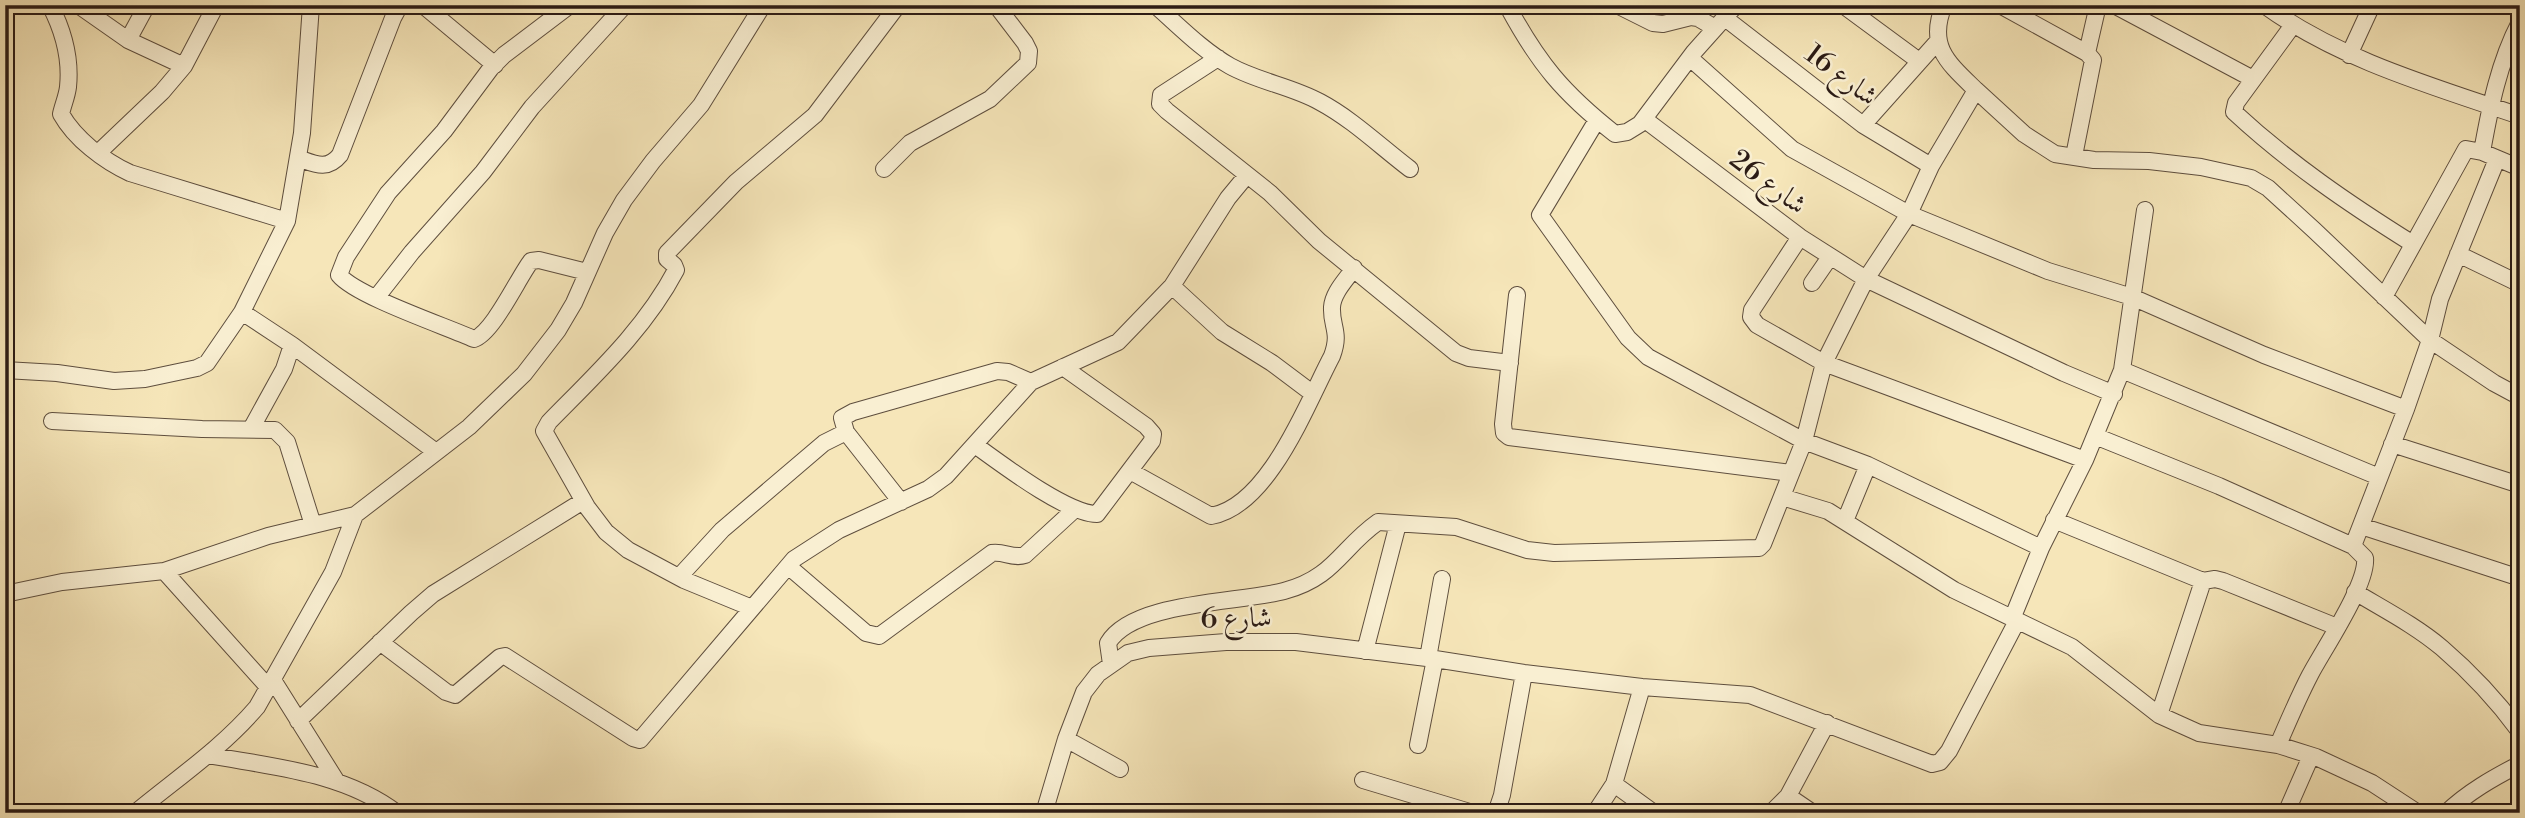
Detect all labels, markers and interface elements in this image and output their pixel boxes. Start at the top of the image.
street label: شارع 16 [1795,36,1885,118]
street label: شارع 26 [1720,142,1814,226]
street label: شارع 6 [1200,600,1272,642]

